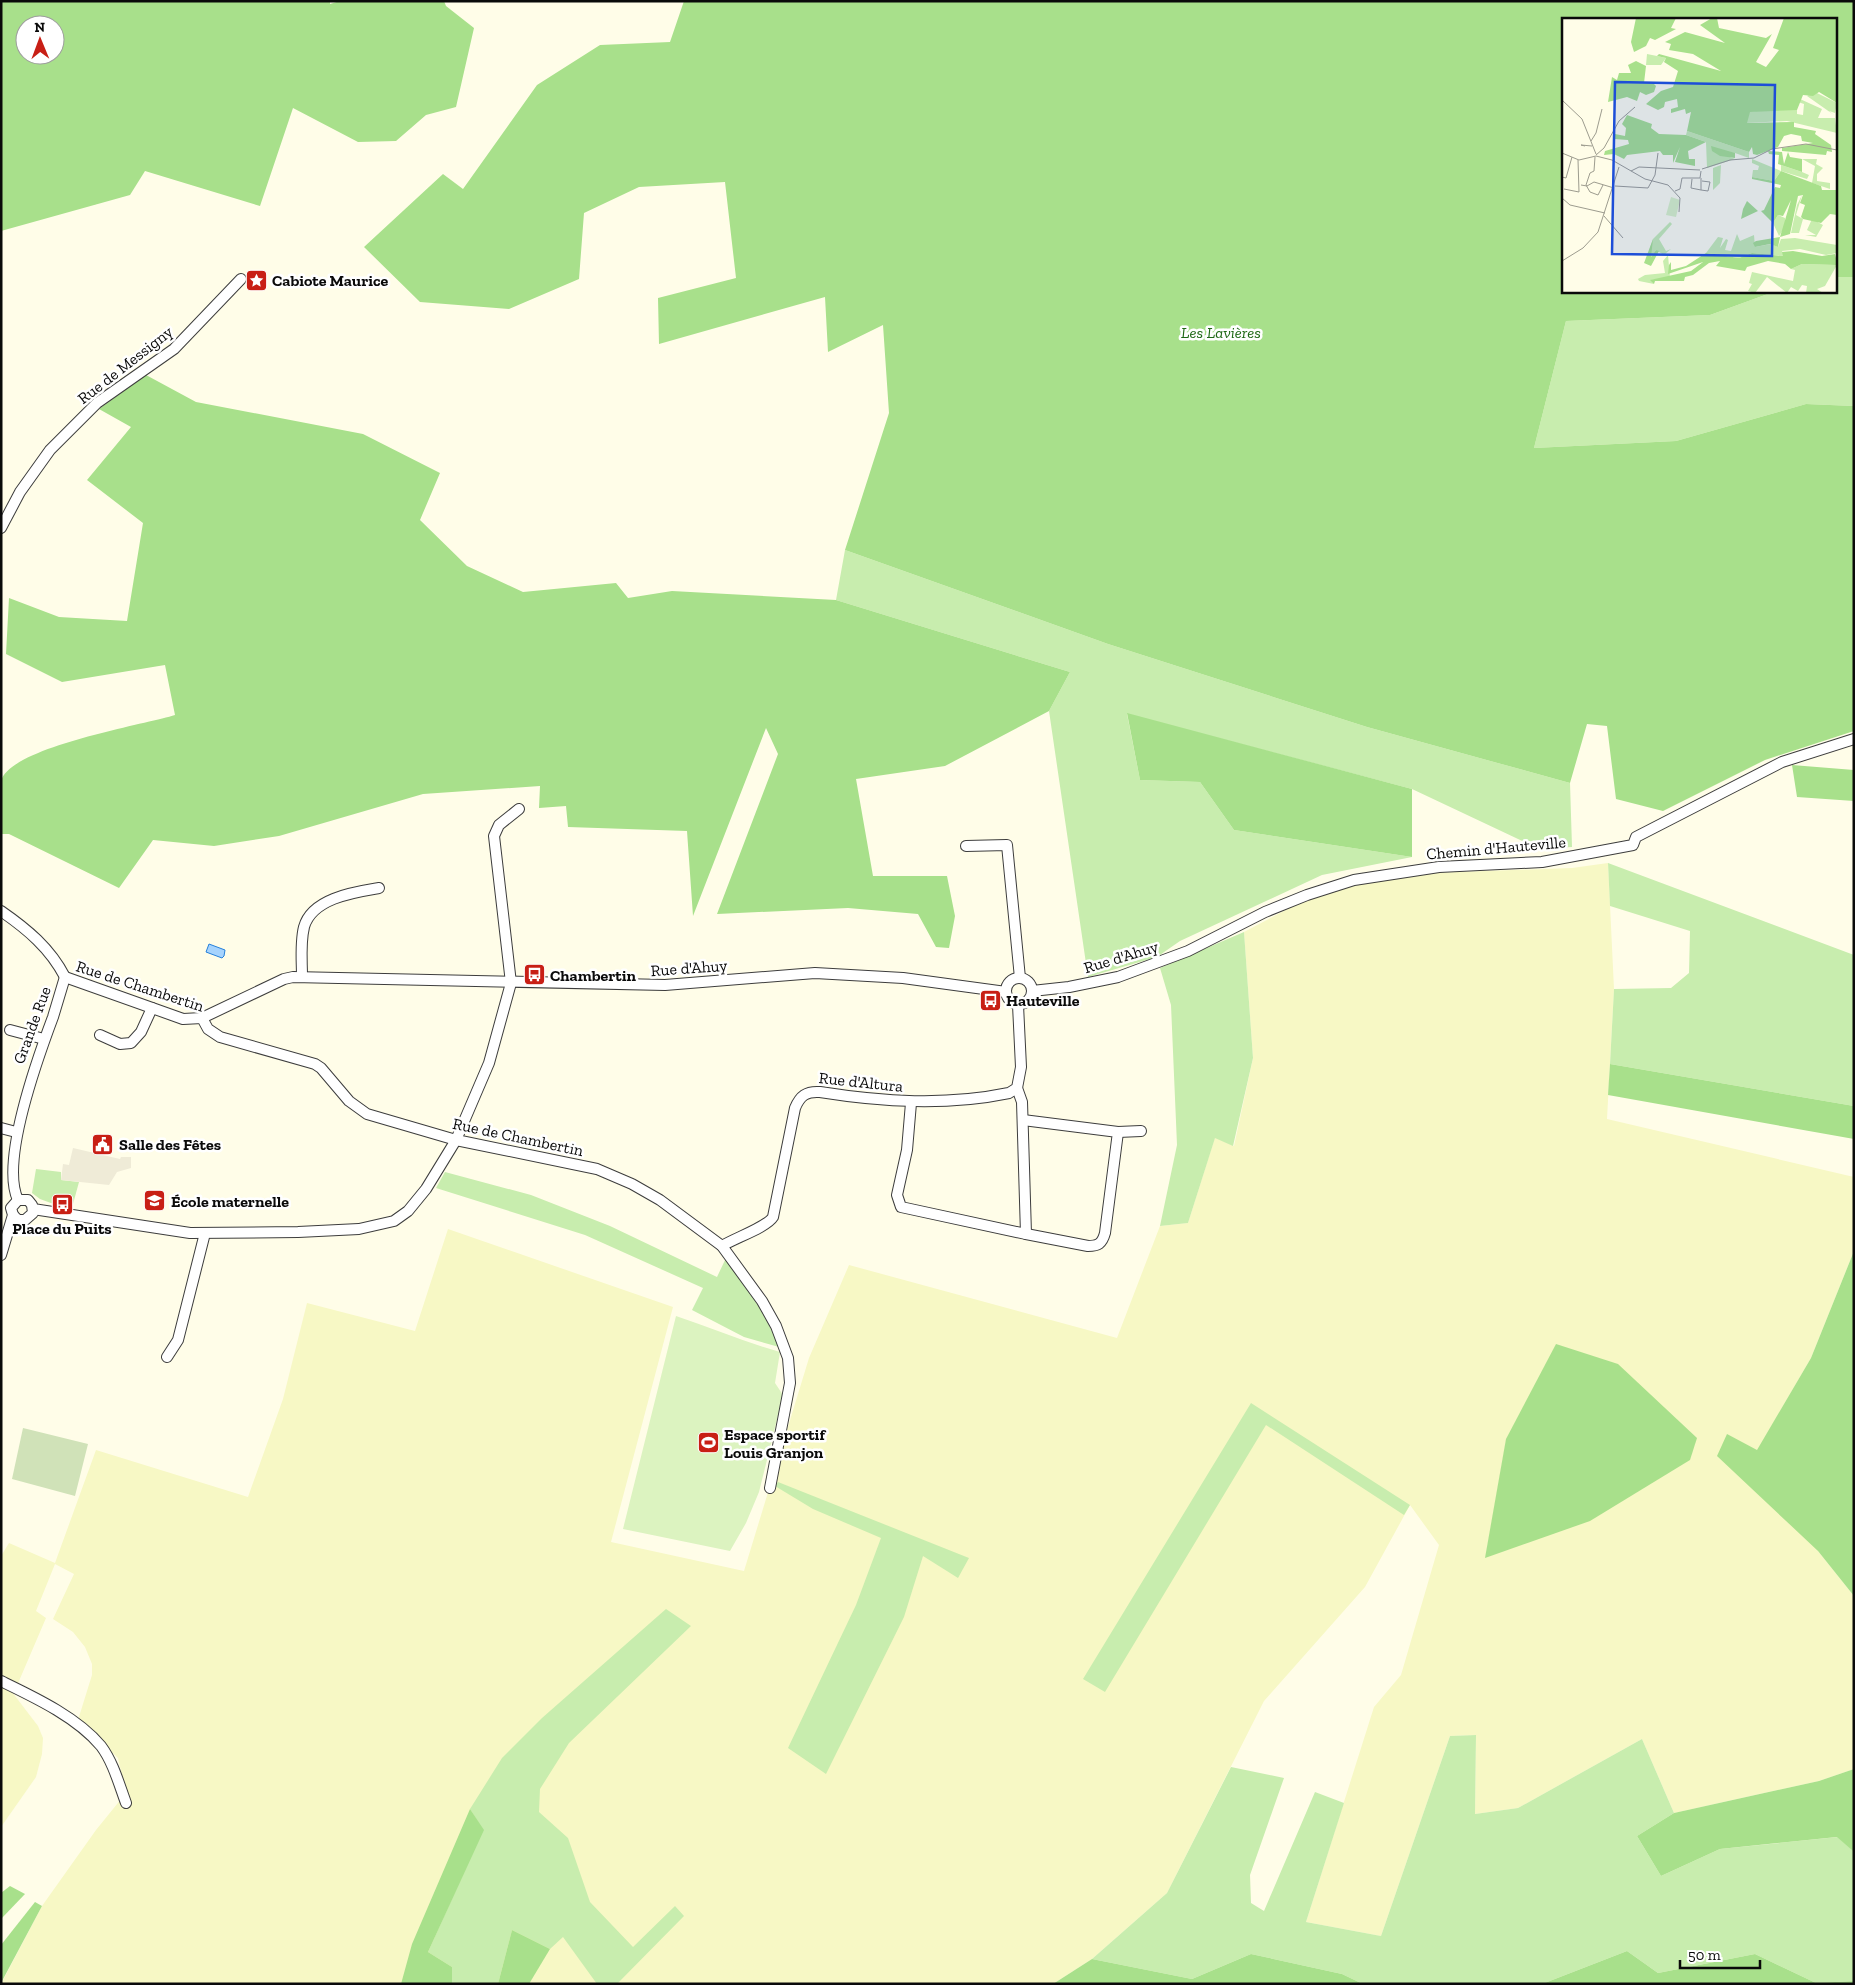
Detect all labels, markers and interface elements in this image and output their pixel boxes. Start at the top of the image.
north arrow [15,15,65,65]
inset map [1562,18,1838,292]
text: N [34,19,46,36]
place icon: Cabiote Maurice [244,268,268,292]
place label: Cabiote Maurice [272,271,389,290]
street label: Rue de Messigny [74,321,177,408]
park label: Les Lavières [1181,323,1261,342]
street label: Chemin d'Hauteville [1425,832,1567,864]
street label: Rue d'Ahuy [1081,936,1161,977]
street label: Rue de Chambertin [74,956,207,1016]
street label: Rue d'Ahuy [650,956,729,980]
bus stop icon: Chambertin [522,963,546,987]
place label: Chambertin [550,966,636,985]
street label: Grande Rue [9,984,55,1066]
bus stop icon: Hauteville [978,988,1002,1012]
place label: Hauteville [1006,991,1080,1010]
street label: Rue d'Altura [818,1068,904,1096]
street label: Rue de Chambertin [451,1114,586,1160]
public building icon: Salle des Fêtes [91,1132,115,1156]
place label: Salle des Fêtes [119,1135,221,1154]
school or university icon: École maternelle [143,1189,167,1213]
bus stop icon: Place du Puits [50,1192,74,1216]
place label: École maternelle [171,1192,289,1211]
place label: Place du Puits [12,1219,112,1238]
place label: Espace sportif Louis Granjon [724,1425,826,1462]
sports icon: Espace sportif Louis Granjon [696,1431,720,1455]
scale bar [1680,1938,1760,1970]
text: 50 m [1688,1946,1721,1964]

